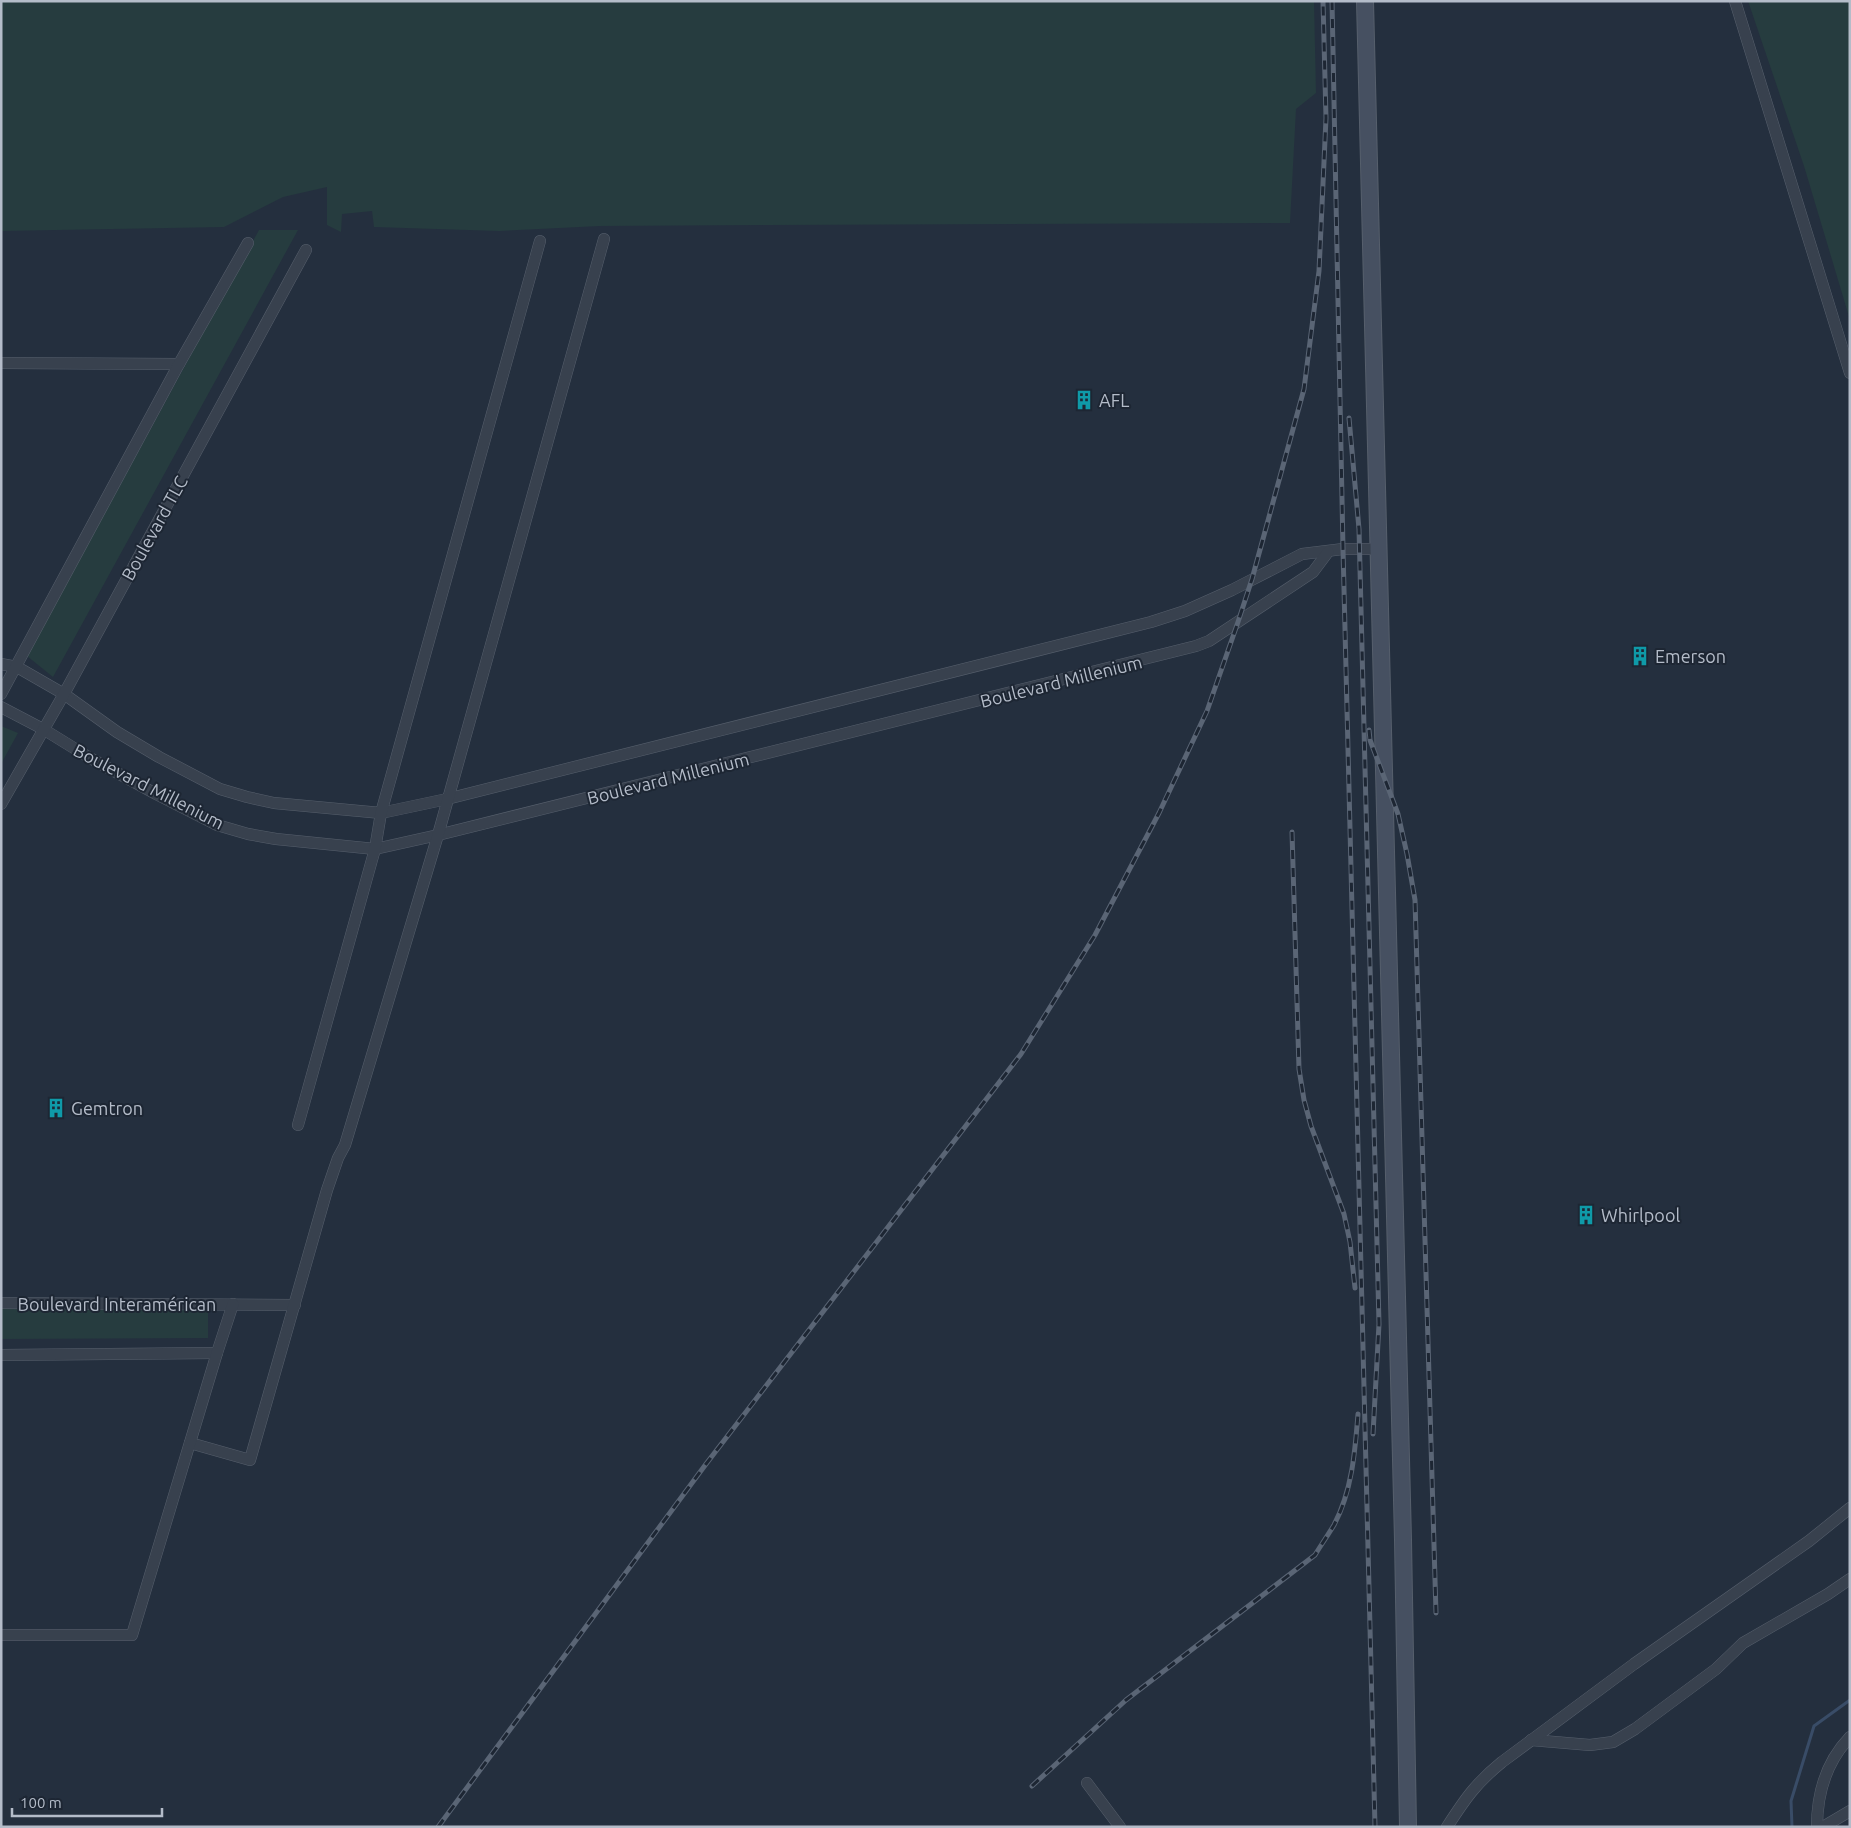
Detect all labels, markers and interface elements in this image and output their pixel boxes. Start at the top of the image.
building icon: AFL [1073,389,1095,411]
place label: AFL [1099,390,1129,410]
street label: Boulevard TLC [117,472,191,584]
building icon: Emerson [1629,645,1651,667]
place label: Emerson [1655,646,1726,666]
street label: Boulevard Millenium [978,651,1144,711]
street label: Boulevard Millenium [70,739,228,833]
street label: Boulevard Millenium [585,748,751,808]
building icon: Gemtron [45,1097,67,1119]
place label: Gemtron [71,1098,143,1118]
building icon: Whirlpool [1575,1204,1597,1226]
place label: Whirlpool [1601,1205,1680,1225]
street label: Boulevard Interamérican [18,1294,216,1314]
scale bar [12,1786,162,1818]
text: 100 m [20,1794,62,1811]

